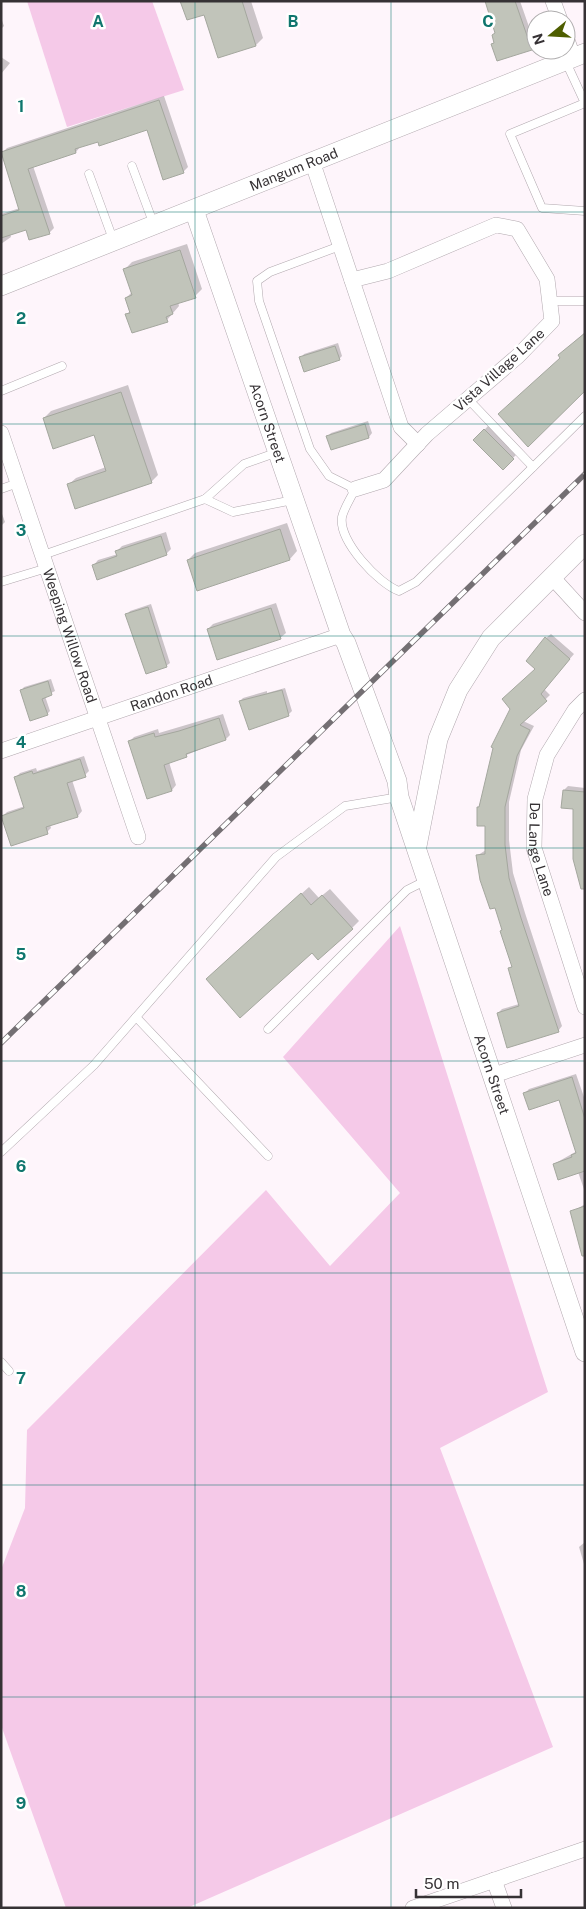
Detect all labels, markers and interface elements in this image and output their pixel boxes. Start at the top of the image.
north arrow [526,10,576,60]
text: A [92,12,104,31]
text: B [288,12,299,31]
text: C [482,12,494,31]
text: N [529,31,548,47]
text: 1 [18,97,24,116]
street label: Mangum Road [247,144,340,194]
text: 2 [16,309,26,328]
street label: Vista Village Lane [450,325,548,415]
street label: Acorn Street [246,381,289,465]
text: 3 [16,521,26,540]
street label: Weeping Willow Road [40,567,100,705]
street label: Randon Road [128,671,215,714]
text: 4 [16,733,27,752]
street label: De Lange Lane [526,802,557,898]
text: 5 [16,945,27,964]
street label: Acorn Street [471,1032,513,1116]
text: 6 [16,1157,26,1176]
text: 7 [16,1369,26,1388]
text: 8 [16,1582,27,1601]
text: 9 [16,1794,26,1813]
scale bar [416,1866,521,1898]
text: 50 m [424,1875,459,1892]

